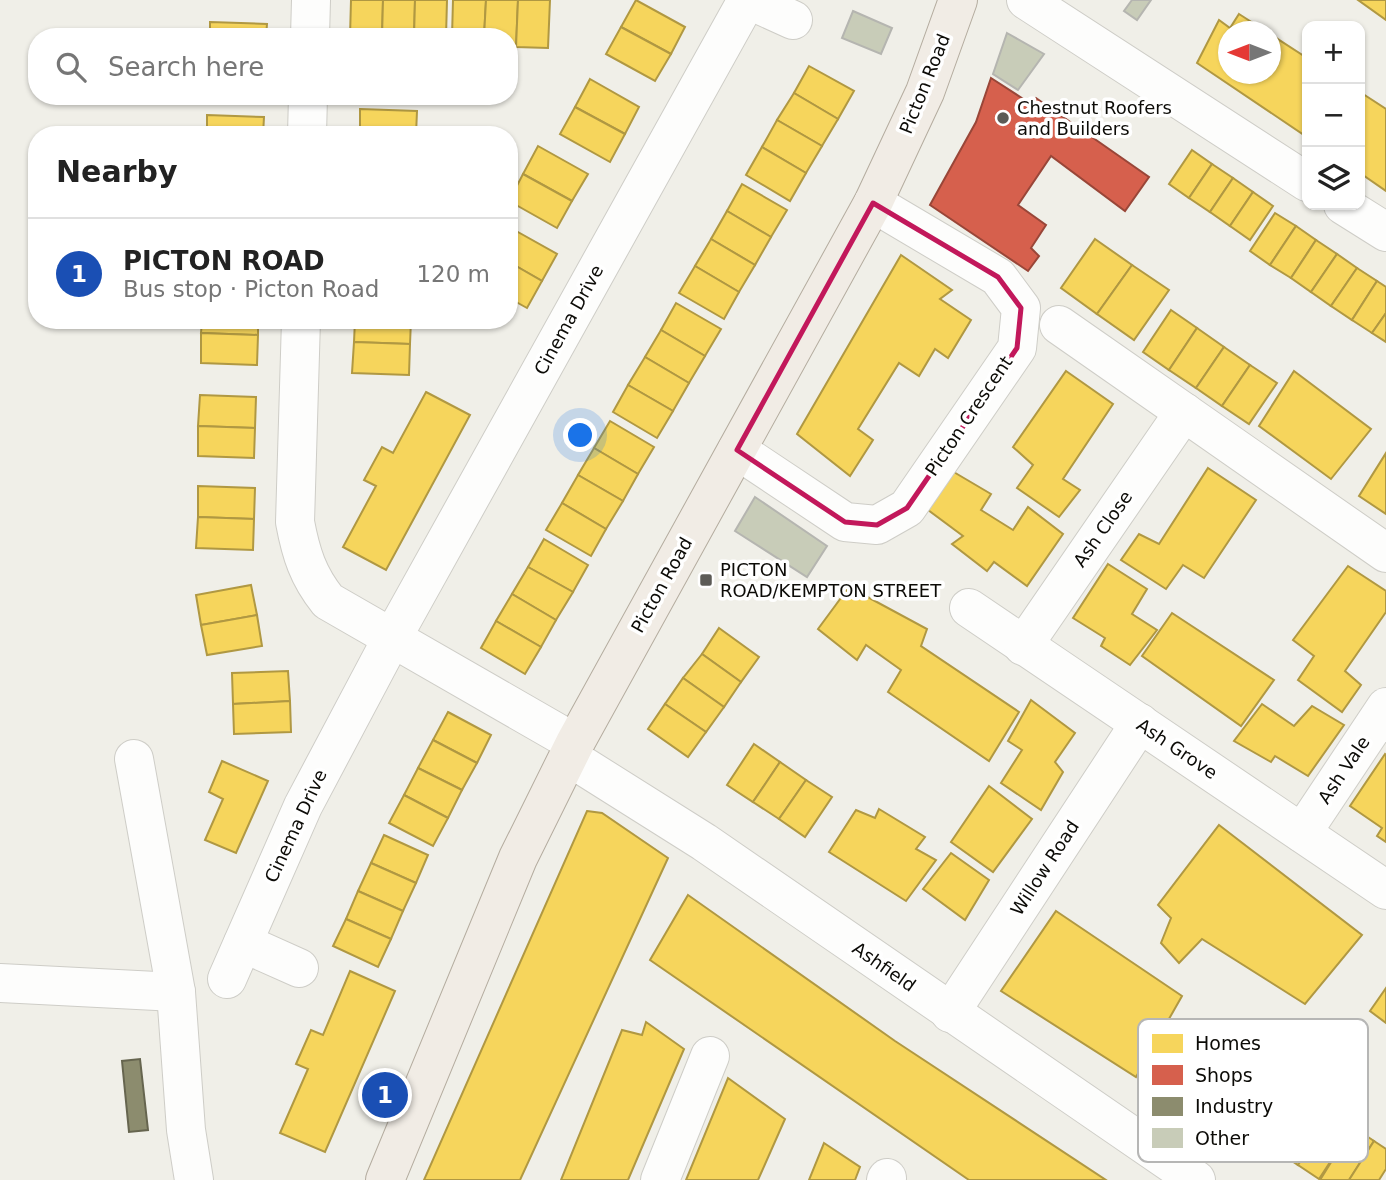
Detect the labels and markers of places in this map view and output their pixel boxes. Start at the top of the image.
place label: Chestnut Roofers and Builders [1017,97,1172,139]
marker: Chestnut Roofers and Builders [995,110,1011,126]
place label: PICTON ROAD/KEMPTON STREET [720,559,942,601]
marker: PICTON ROAD/KEMPTON STREET [698,572,714,588]
pin: 1 [362,1069,408,1121]

